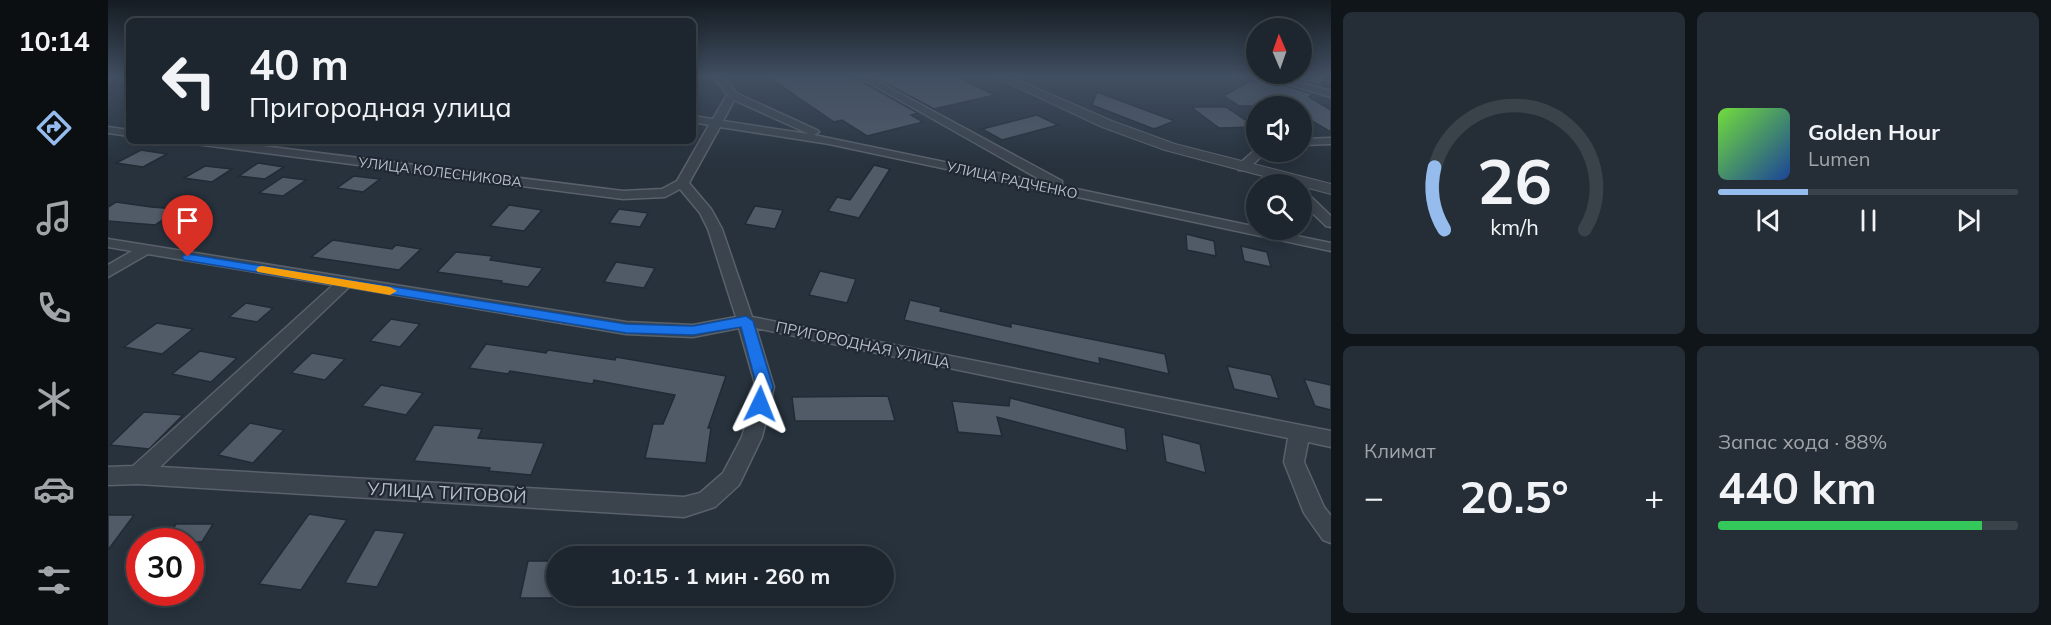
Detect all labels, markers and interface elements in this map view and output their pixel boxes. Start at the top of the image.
north arrow [1246,18,1312,84]
map controls [1246,18,1312,240]
text: 10:14 [18,24,90,58]
text: 40 m [249,38,349,91]
icon: left [150,42,228,120]
text: Пригородная улица [249,90,512,124]
button: sound [1246,96,1312,162]
icon: directions [33,107,75,149]
text: Golden Hour [1808,118,1940,146]
text: 26 [1477,141,1551,220]
text: Lumen [1808,146,1870,171]
street label: УЛИЦА КОЛЕСНИКОВА [356,153,524,191]
street label: УЛИЦА РАДЧЕНКО [944,157,1079,203]
button: search [1246,174,1312,240]
pin [162,195,213,257]
icon: music [33,197,75,239]
icon: arrive [171,204,204,237]
icon: previous [1752,204,1785,237]
icon: pause [1852,204,1885,237]
icon: next [1952,204,1985,237]
text: km/h [1490,213,1538,240]
icon: phone [33,287,75,329]
street label: ПРИГОРОДНАЯ УЛИЦА [774,317,952,372]
position arrow [728,372,792,436]
icon: climate [33,378,75,420]
text: Запас хода · 88% [1718,429,1887,454]
text: Климат [1364,438,1436,463]
text: 440 km [1718,459,1877,515]
icon: car [33,468,75,510]
text: 20.5° [1459,468,1569,524]
text: − [1364,476,1384,517]
text: + [1644,476,1664,517]
street label: УЛИЦА ТИТОВОЙ [366,477,527,508]
speed limit sign: 30 [126,528,204,606]
icon: filters [33,559,75,601]
text: 10:15 · 1 мин · 260 m [610,562,830,590]

